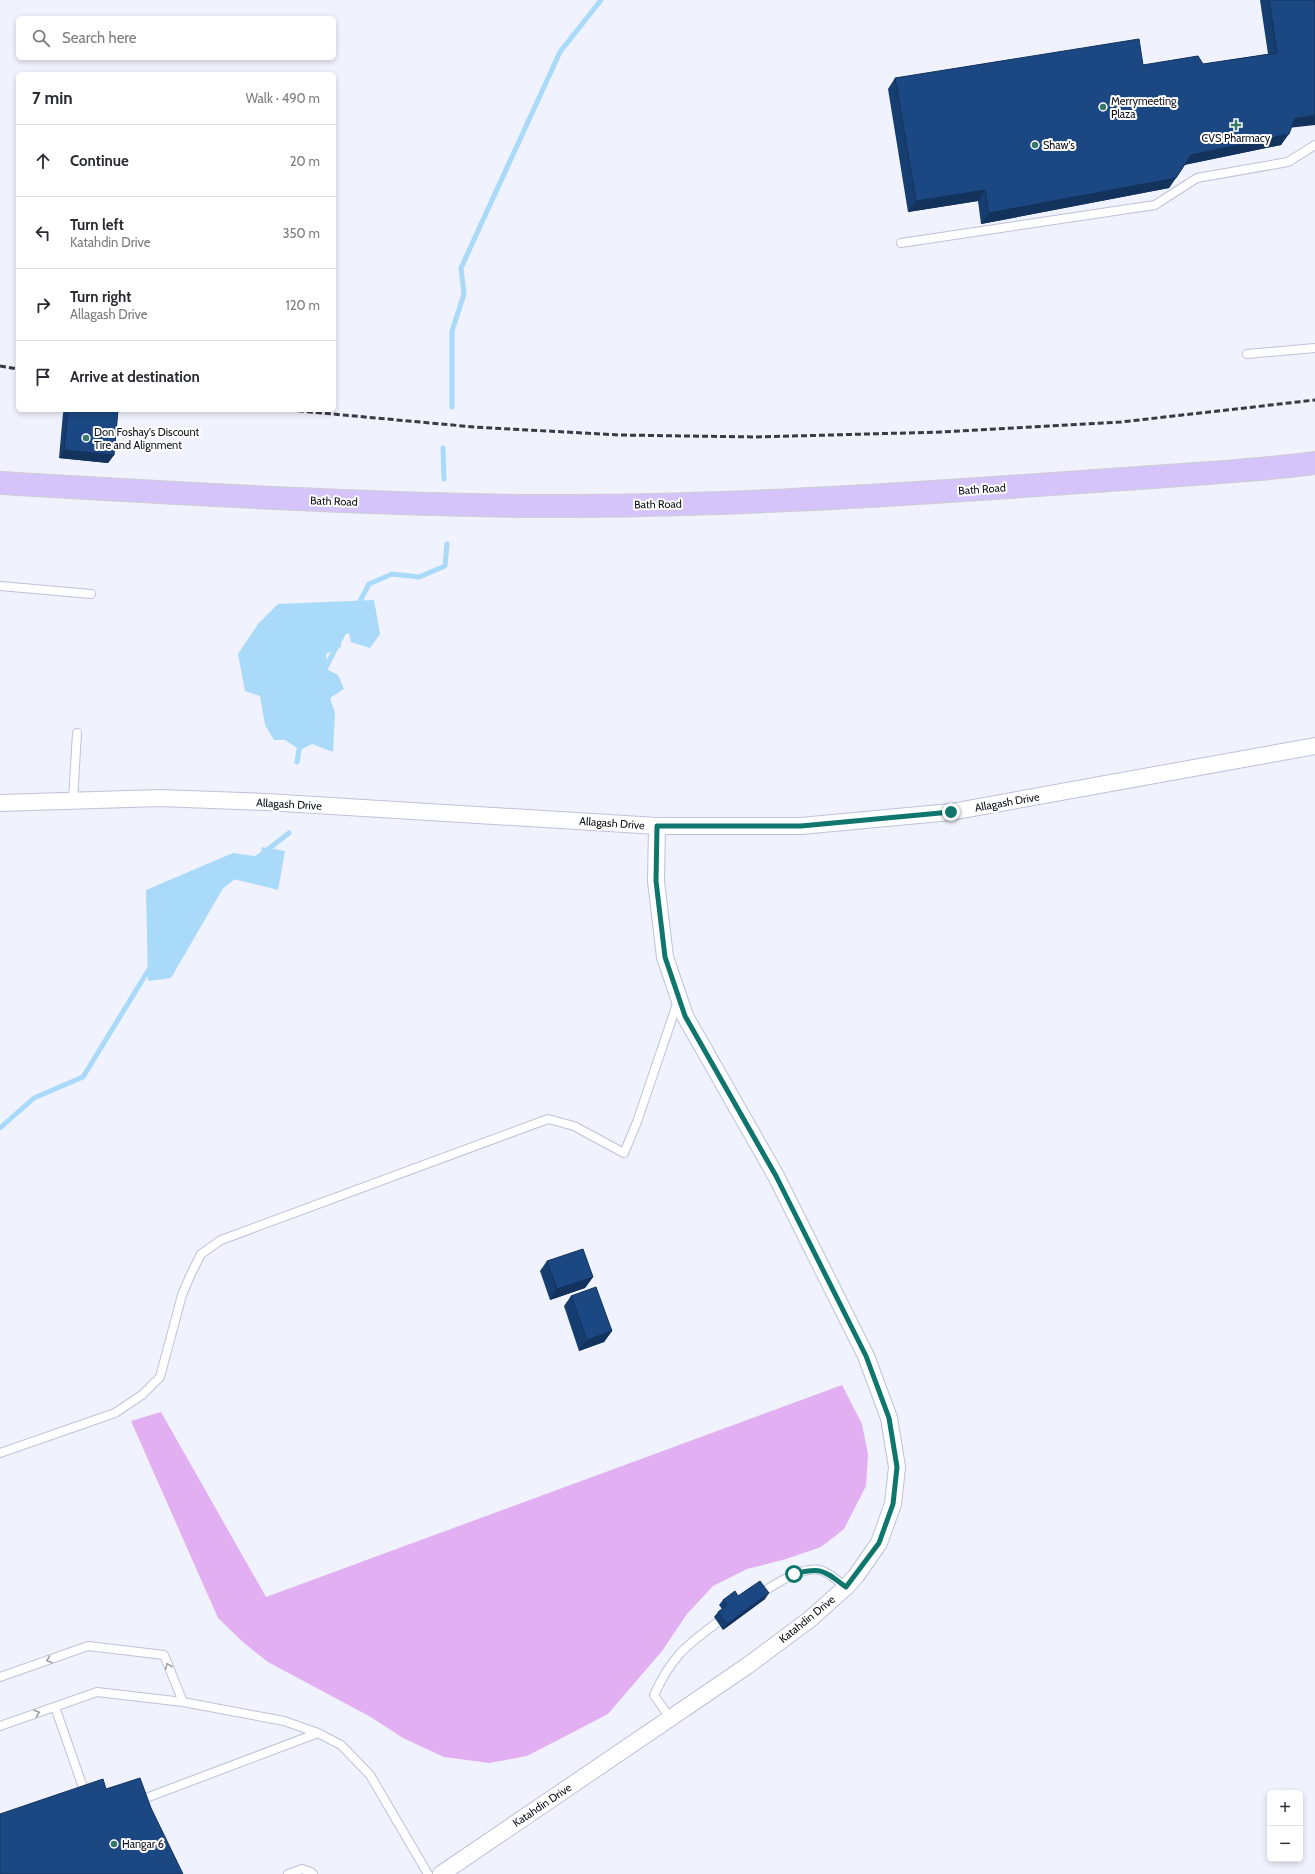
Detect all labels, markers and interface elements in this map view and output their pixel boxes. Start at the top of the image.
search box [16,16,336,60]
icon: search [30,27,52,49]
text: Search here [62,29,137,47]
text: 7 min [32,88,73,108]
text: Walk · 490 m [246,90,320,106]
place label: Merrymeeting Plaza [1111,94,1177,121]
marker: Merrymeeting Plaza [1098,102,1108,112]
marker: CVS Pharmacy [1231,120,1241,130]
place label: CVS Pharmacy [1202,131,1271,145]
place label: Shaw's [1043,138,1075,152]
marker: Shaw's [1030,140,1040,150]
icon: ahead [32,150,54,172]
text: Continue [70,152,129,170]
text: 20 m [290,153,320,169]
text: Turn left [70,216,124,234]
icon: left [32,222,54,244]
text: 350 m [283,225,320,241]
text: Katahdin Drive [70,234,150,250]
text: Turn right [70,288,131,306]
icon: right [32,294,54,316]
text: 120 m [286,297,320,313]
text: Allagash Drive [70,306,148,322]
icon: arrive [32,366,54,388]
text: Arrive at destination [70,368,200,386]
place label: Don Foshay's Discount Tire and Alignment [94,425,199,452]
marker: Don Foshay's Discount Tire and Alignment [81,433,91,443]
street label: Bath Road [958,480,1006,498]
street label: Bath Road [310,493,358,509]
street label: Bath Road [634,497,682,511]
street label: Allagash Drive [973,789,1041,815]
street label: Allagash Drive [256,795,322,813]
route end [942,803,960,821]
street label: Allagash Drive [579,814,646,832]
route start [785,1565,803,1583]
street label: Katahdin Drive [776,1592,838,1646]
one-way arrow [45,1655,52,1663]
one-way arrow [165,1663,173,1670]
one-way arrow [33,1709,40,1718]
street label: Katahdin Drive [510,1780,574,1830]
map controls [1267,1790,1303,1862]
button: + [1267,1790,1303,1826]
button: − [1267,1826,1303,1862]
place label: Hangar 6 [122,1837,164,1851]
marker: Hangar 6 [109,1839,119,1849]

